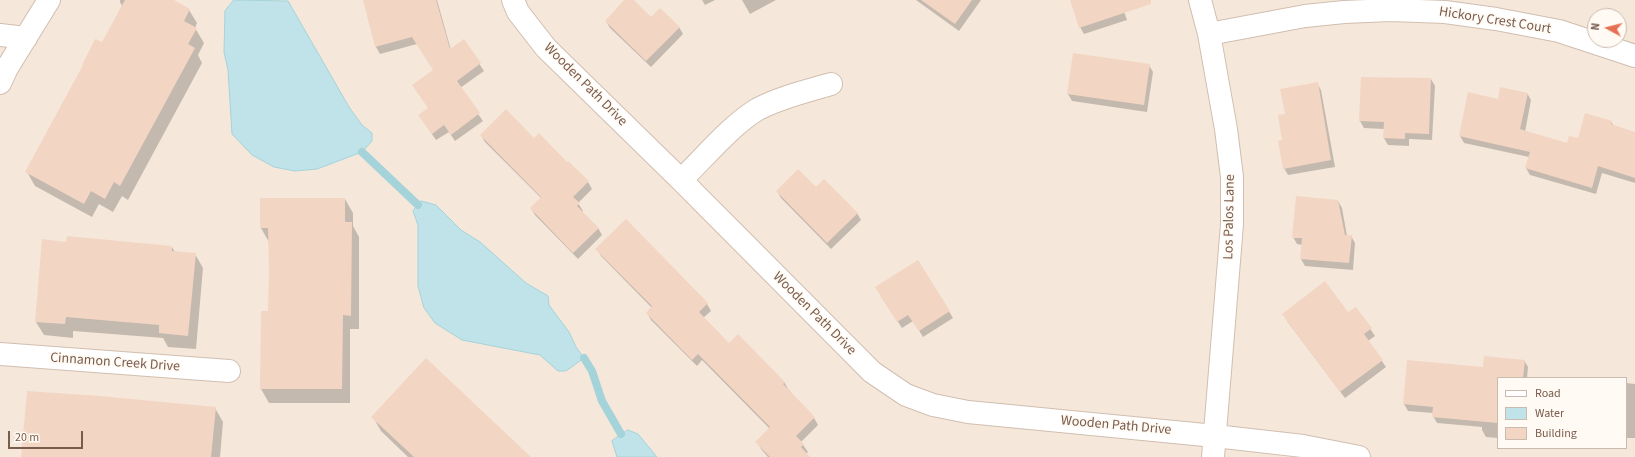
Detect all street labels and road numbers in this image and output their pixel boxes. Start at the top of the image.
street label: Hickory Crest Court [1438,4,1552,38]
street label: Wooden Path Drive [540,40,630,130]
street label: Los Palos Lane [1221,174,1239,260]
street label: Wooden Path Drive [769,269,859,359]
street label: Cinnamon Creek Drive [50,350,180,376]
street label: Wooden Path Drive [1060,413,1172,439]

